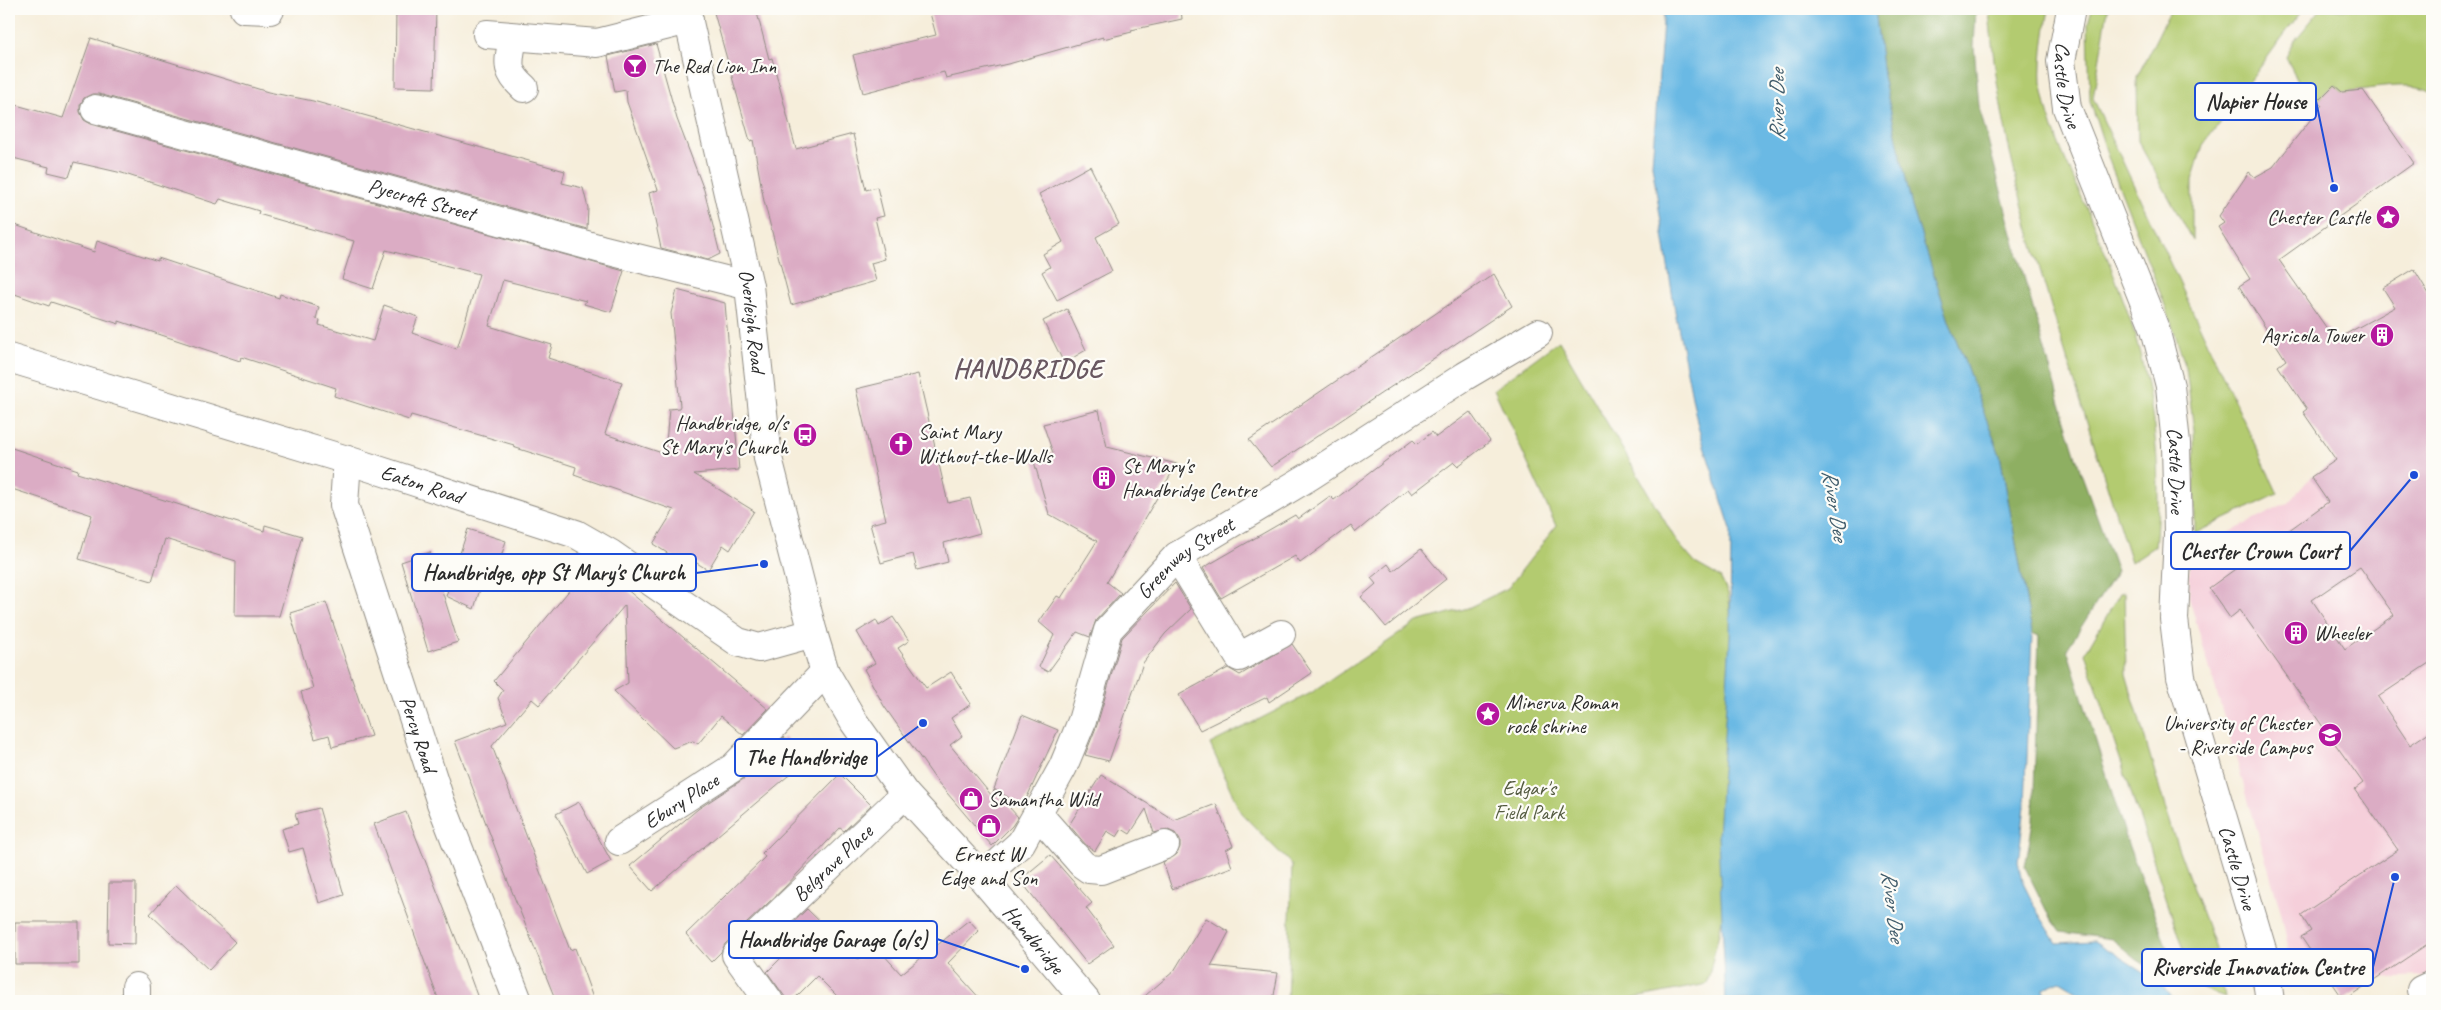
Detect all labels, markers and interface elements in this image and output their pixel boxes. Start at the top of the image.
street label: Castle Drive [2048,41,2088,134]
bar icon: The Red Lion Inn [622,53,648,79]
place label: The Red Lion Inn [652,53,777,79]
water label: River Dee [1763,66,1791,140]
callout: Napier House [2195,83,2316,120]
text: Napier House [2206,88,2308,116]
street label: Pyecroft Street [366,172,481,227]
place label: Chester Castle [2267,204,2372,230]
place icon: Chester Castle [2375,204,2401,230]
street label: Overleigh Road [733,266,772,377]
place label: Agricola Tower [2262,322,2365,348]
building icon: Agricola Tower [2369,322,2395,348]
district label: HANDBRIDGE [953,352,1106,385]
place label: Handbridge, o/s St Mary's Church [660,410,790,460]
place label: Saint Mary Without-the-Walls [918,419,1054,469]
bus stop icon: Handbridge, o/s St Mary's Church [792,422,818,448]
street label: Castle Drive [2161,426,2191,516]
church icon: Saint Mary Without-the-Walls [888,431,914,457]
place label: St Mary's Handbridge Centre [1122,453,1258,503]
street label: Eaton Road [378,459,469,511]
building icon: St Mary's Handbridge Centre [1091,465,1117,491]
water label: River Dee [1816,468,1855,546]
street label: Greenway Street [1131,511,1240,604]
callout: Chester Crown Court [2171,532,2350,569]
text: Chester Crown Court [2180,538,2343,566]
callout: Handbridge, opp St Mary's Church [412,554,696,591]
text: Handbridge, opp St Mary's Church [423,559,686,587]
building icon: Wheeler [2283,620,2309,646]
place label: Wheeler [2314,620,2373,646]
place label: Minerva Roman rock shrine [1506,689,1618,739]
street label: Percy Road [394,693,444,779]
place icon: Minerva Roman rock shrine [1475,701,1501,727]
place label: University of Chester - Riverside Campus [2164,710,2314,760]
school or university icon: University of Chester - Riverside Campus [2317,722,2343,748]
callout: The Handbridge [735,739,877,776]
text: The Handbridge [746,744,869,772]
street label: Ebury Place [639,767,724,835]
park label: Edgar's Field Park [1494,775,1566,825]
shop icon: Samantha Wild [958,786,984,812]
place label: Samantha Wild [988,786,1101,812]
shop icon: Ernest W Edge and Son [976,813,1002,839]
street label: Belgrave Place [787,818,879,907]
street label: Castle Drive [2213,823,2263,915]
place label: Ernest W Edge and Son [941,841,1038,891]
water label: River Dee [1875,869,1912,947]
street label: Handbridge [998,900,1071,980]
callout: Handbridge Garage (o/s) [729,921,937,958]
text: Handbridge Garage (o/s) [739,926,929,954]
callout: Riverside Innovation Centre [2142,949,2373,986]
text: Riverside Innovation Centre [2152,954,2366,982]

